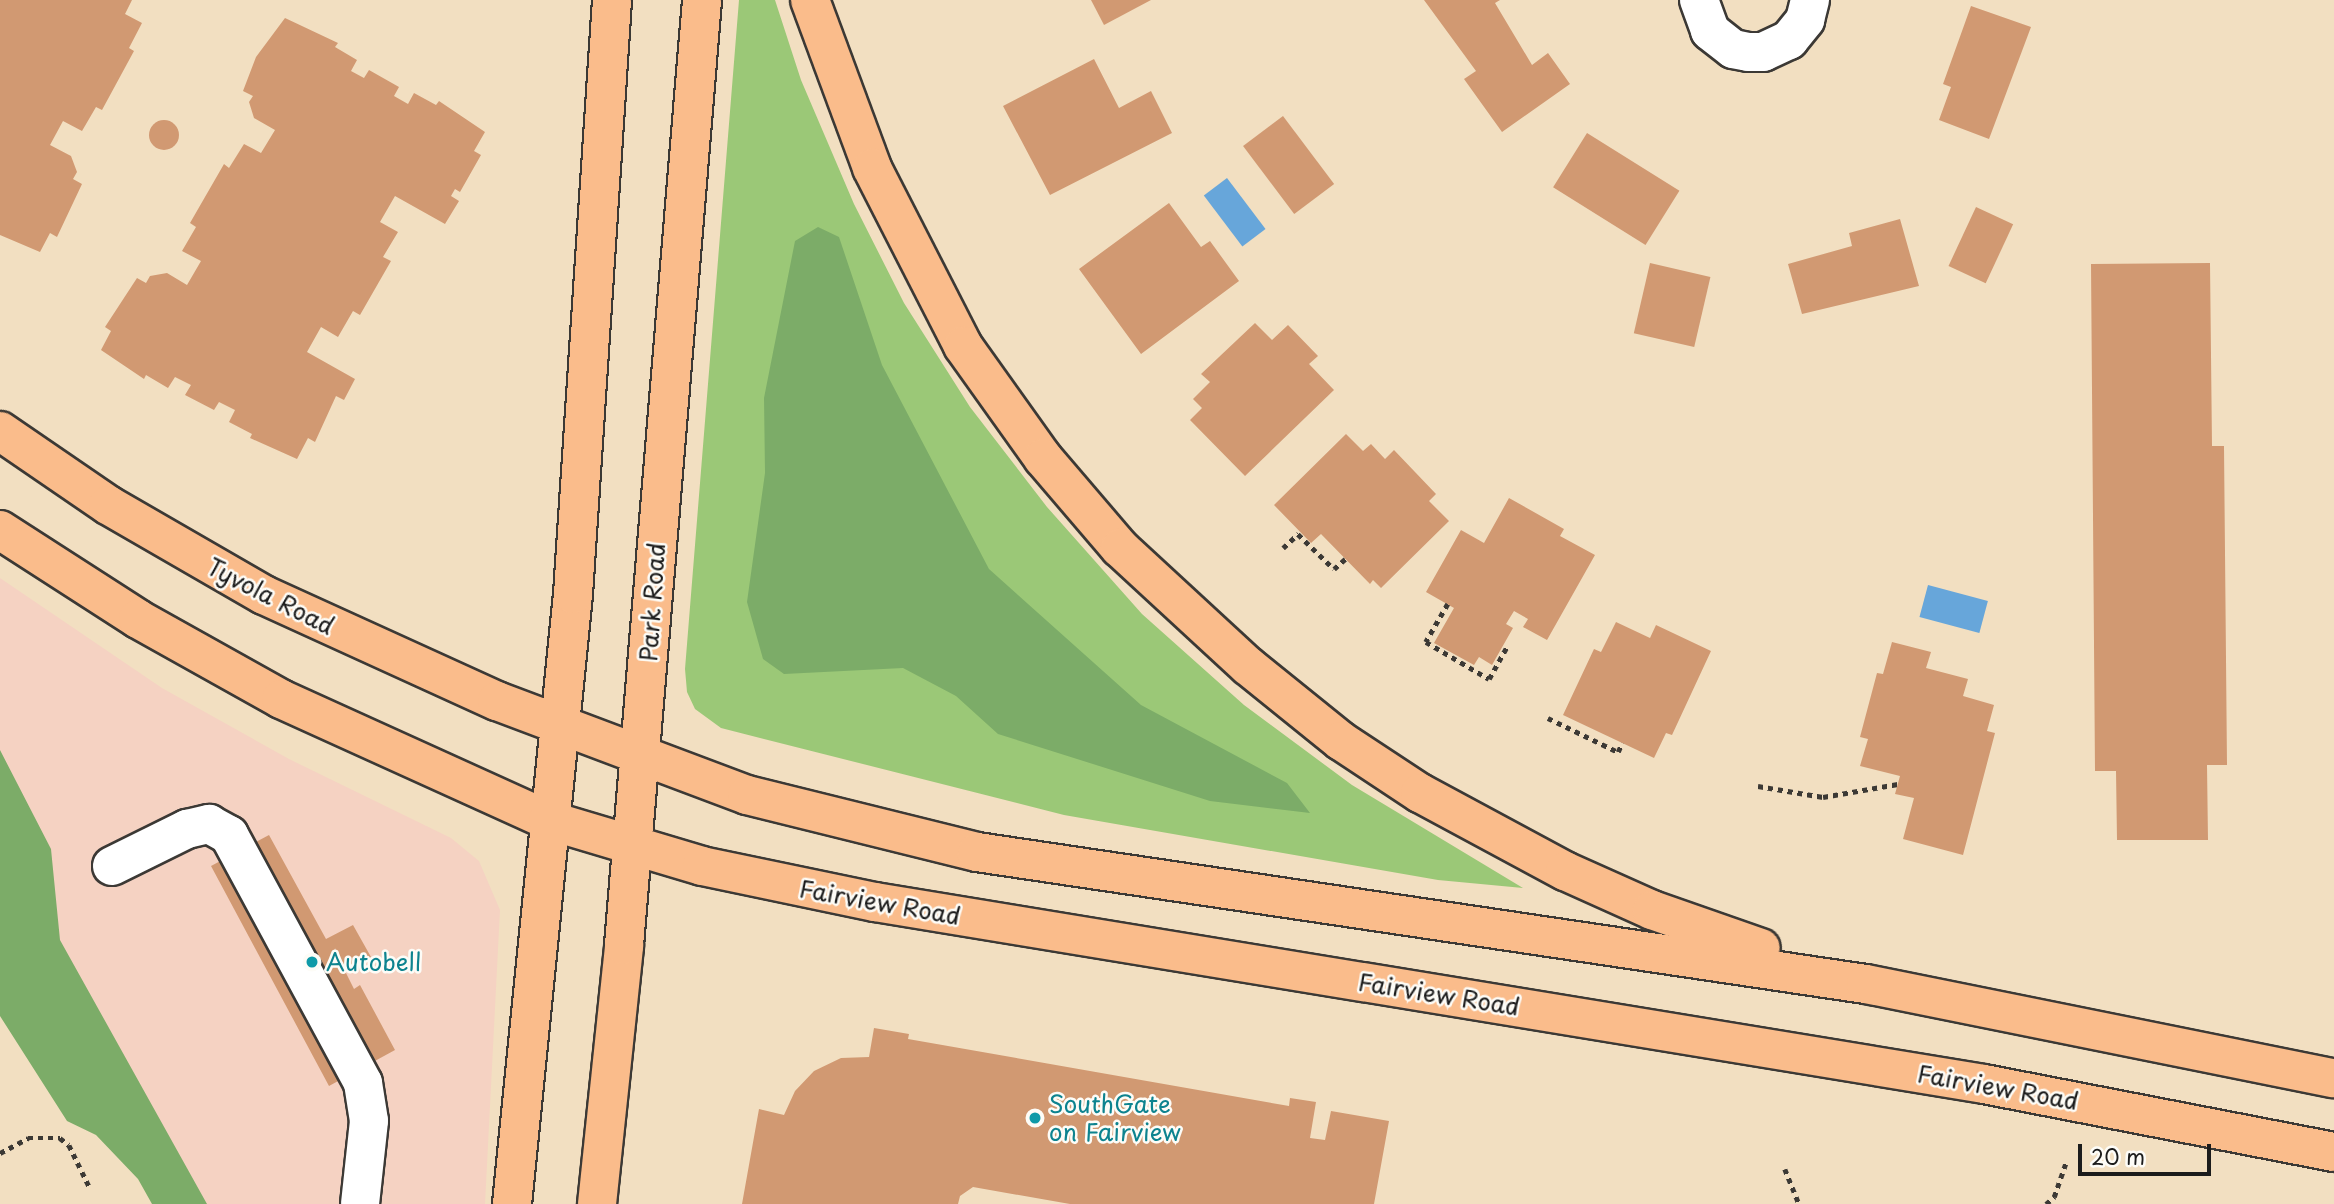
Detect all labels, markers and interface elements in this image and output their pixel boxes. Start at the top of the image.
street label: Park Road [633,541,671,663]
street label: Tyvola Road [203,552,339,640]
street label: Fairview Road [797,874,963,930]
place label: Autobell [326,948,421,976]
marker: Autobell [304,954,320,970]
street label: Fairview Road [1356,967,1522,1021]
street label: Fairview Road [1915,1059,2081,1115]
place label: SouthGate on Fairview [1049,1090,1181,1146]
marker: SouthGate on Fairview [1027,1110,1043,1126]
scale bar [2082,1130,2215,1174]
text: 20 m [2091,1140,2145,1172]

